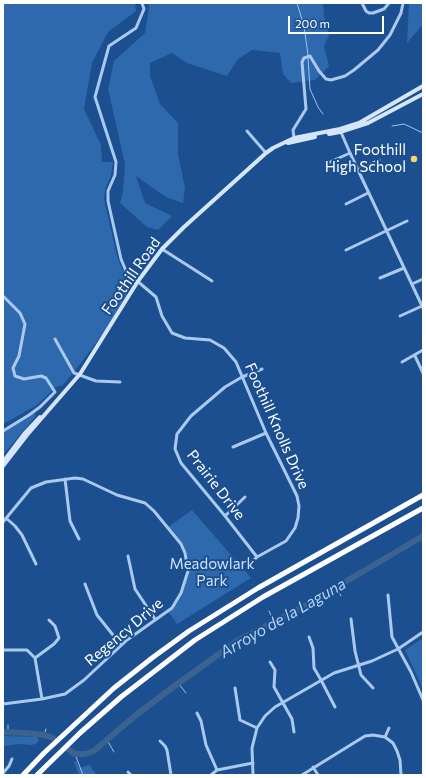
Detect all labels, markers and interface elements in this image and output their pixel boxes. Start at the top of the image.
scale bar [290,8,386,34]
text: 200 m [295,16,330,30]
place label: Foothill High School [325,141,406,176]
marker: Foothill High School [409,154,419,164]
street label: Foothill Road [98,234,164,318]
street label: Foothill Knolls Drive [241,360,313,492]
street label: Prairie Drive [183,446,249,524]
park label: Meadowlark Park [169,555,255,590]
water label: Arroyo de la Laguna [217,574,349,662]
street label: Regency Drive [81,594,167,670]

